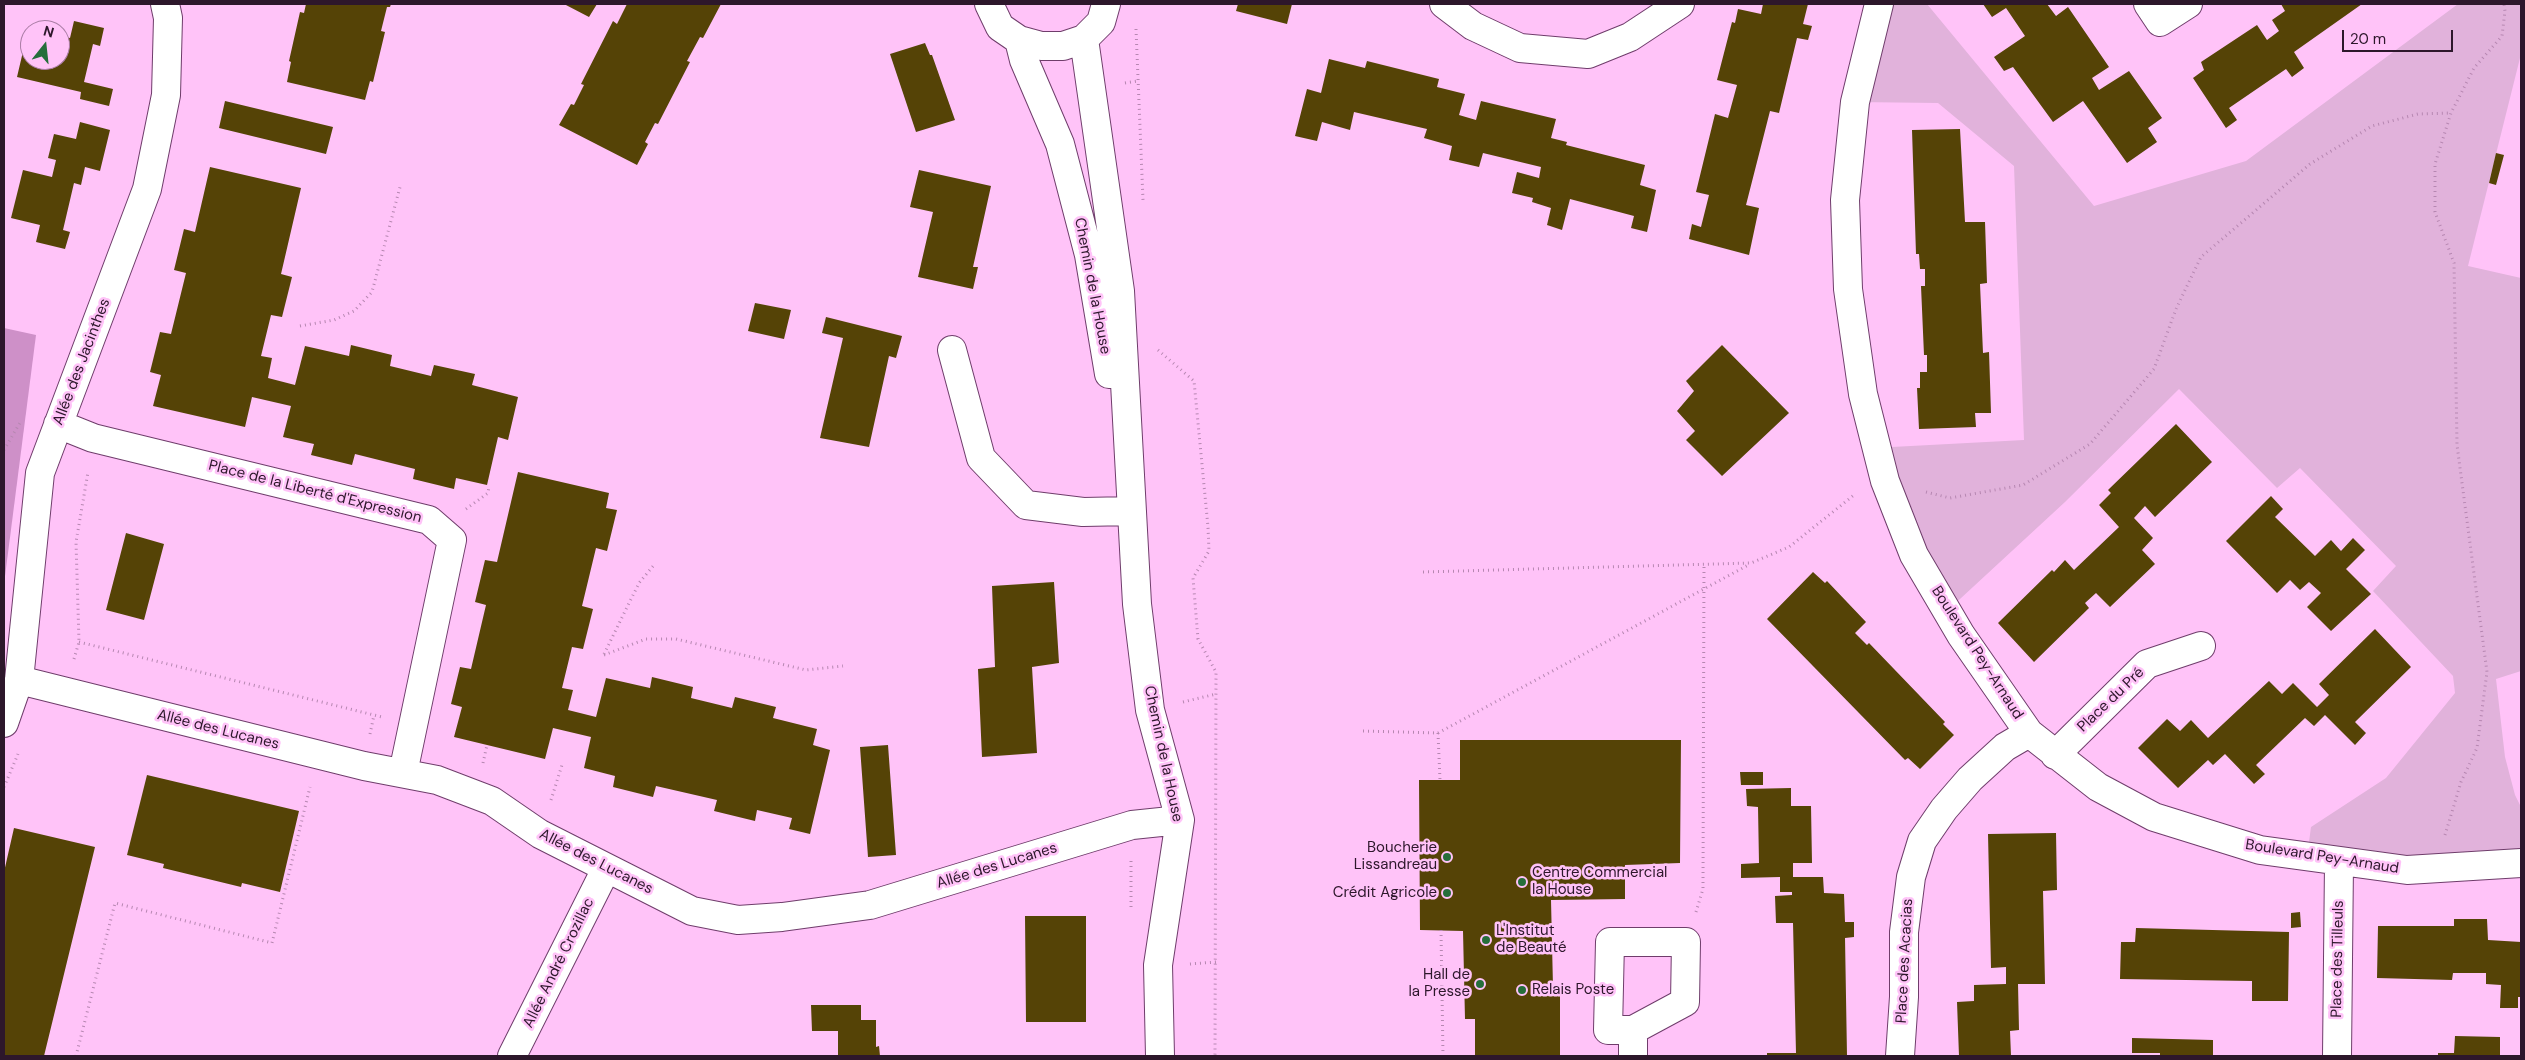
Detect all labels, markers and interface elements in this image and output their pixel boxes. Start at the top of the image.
north arrow [20,20,70,70]
scale bar [2345,20,2456,52]
text: N [41,21,56,42]
text: 20 m [2350,29,2386,49]
street label: Chemin de la House [1070,216,1114,356]
street label: Allée des Jacinthes [50,296,114,428]
street label: Place de la Liberté d'Expression [207,457,423,527]
street label: Boulevard Pey-Arnaud [1927,583,2027,723]
street label: Place du Pré [2074,664,2148,736]
street label: Chemin de la House [1140,684,1186,824]
street label: Allée des Lucanes [155,706,281,754]
street label: Allée des Lucanes [536,826,656,898]
street label: Boulevard Pey-Arnaud [2244,836,2400,878]
street label: Allée des Lucanes [935,839,1059,893]
place label: Boucherie Lissandreau [1354,839,1437,874]
marker: Boucherie Lissandreau [1441,851,1453,863]
place label: Centre Commercial la House [1532,864,1667,899]
marker: Centre Commercial la House [1516,876,1528,888]
place label: Crédit Agricole [1333,884,1437,902]
marker: Crédit Agricole [1441,887,1453,899]
street label: Allée André Crozillac [520,895,598,1031]
street label: Place des Acacias [1893,898,1917,1024]
street label: Place des Tilleuls [2328,900,2348,1018]
place label: L'Institut de Beauté [1496,922,1566,957]
marker: L'Institut de Beauté [1480,934,1492,946]
place label: Hall de la Presse [1408,966,1470,1001]
marker: Hall de la Presse [1474,978,1486,990]
place label: Relais Poste [1532,981,1614,999]
marker: Relais Poste [1516,984,1528,996]

